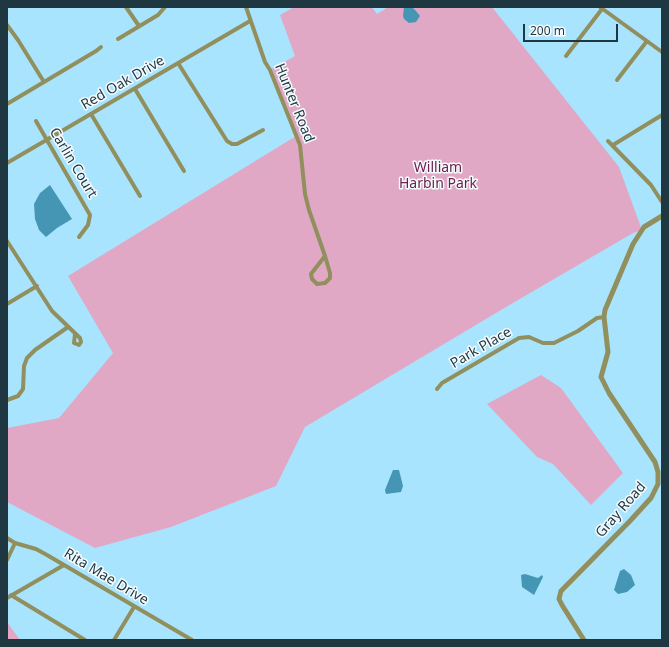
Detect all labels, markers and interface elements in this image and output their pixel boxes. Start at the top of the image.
scale bar [525,16,620,42]
text: 200 m [530,22,565,39]
street label: Red Oak Drive [78,52,168,114]
street label: Hunter Road [271,61,317,145]
street label: Carlin Court [46,125,100,201]
park label: William Harbin Park [399,160,477,192]
street label: Park Place [447,324,515,372]
street label: Gray Road [592,479,650,541]
street label: Rita Mae Drive [61,545,151,609]

